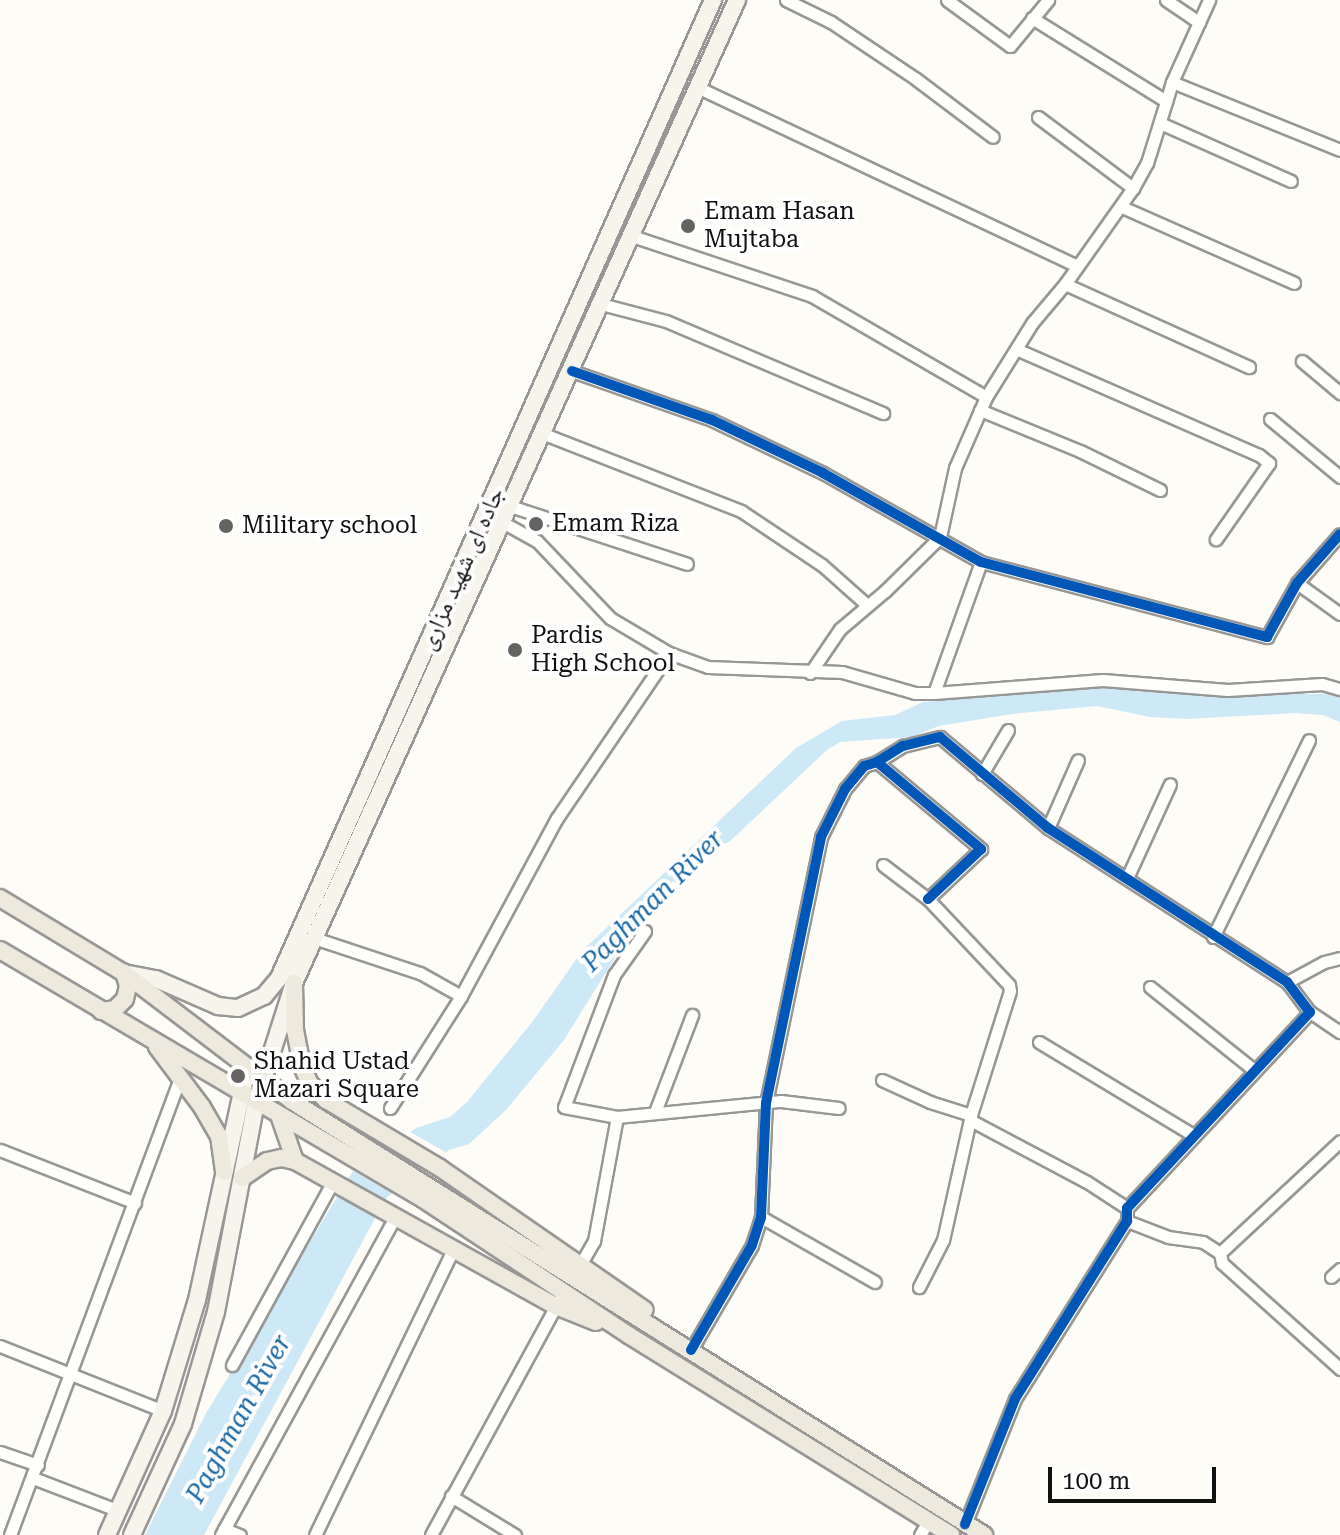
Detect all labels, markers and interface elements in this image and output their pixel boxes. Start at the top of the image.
place label: Emam Hasan Mujtaba [704,198,855,254]
marker: Emam Hasan Mujtaba [679,217,697,235]
street label: جاده ای شهید مزاری [413,483,511,655]
place label: Emam Riza [552,510,679,538]
place label: Military school [242,512,417,540]
marker: Emam Riza [527,515,545,533]
marker: Military school [217,517,235,535]
place label: Pardis High School [531,622,675,678]
marker: Pardis High School [506,641,524,659]
water label: Paghman River [576,824,730,978]
place label: Shahid Ustad Mazari Square [254,1048,419,1104]
marker: Shahid Ustad Mazari Square [229,1067,247,1085]
water label: Paghman River [180,1330,298,1508]
scale bar [1052,1451,1220,1501]
text: 100 m [1062,1467,1130,1495]

